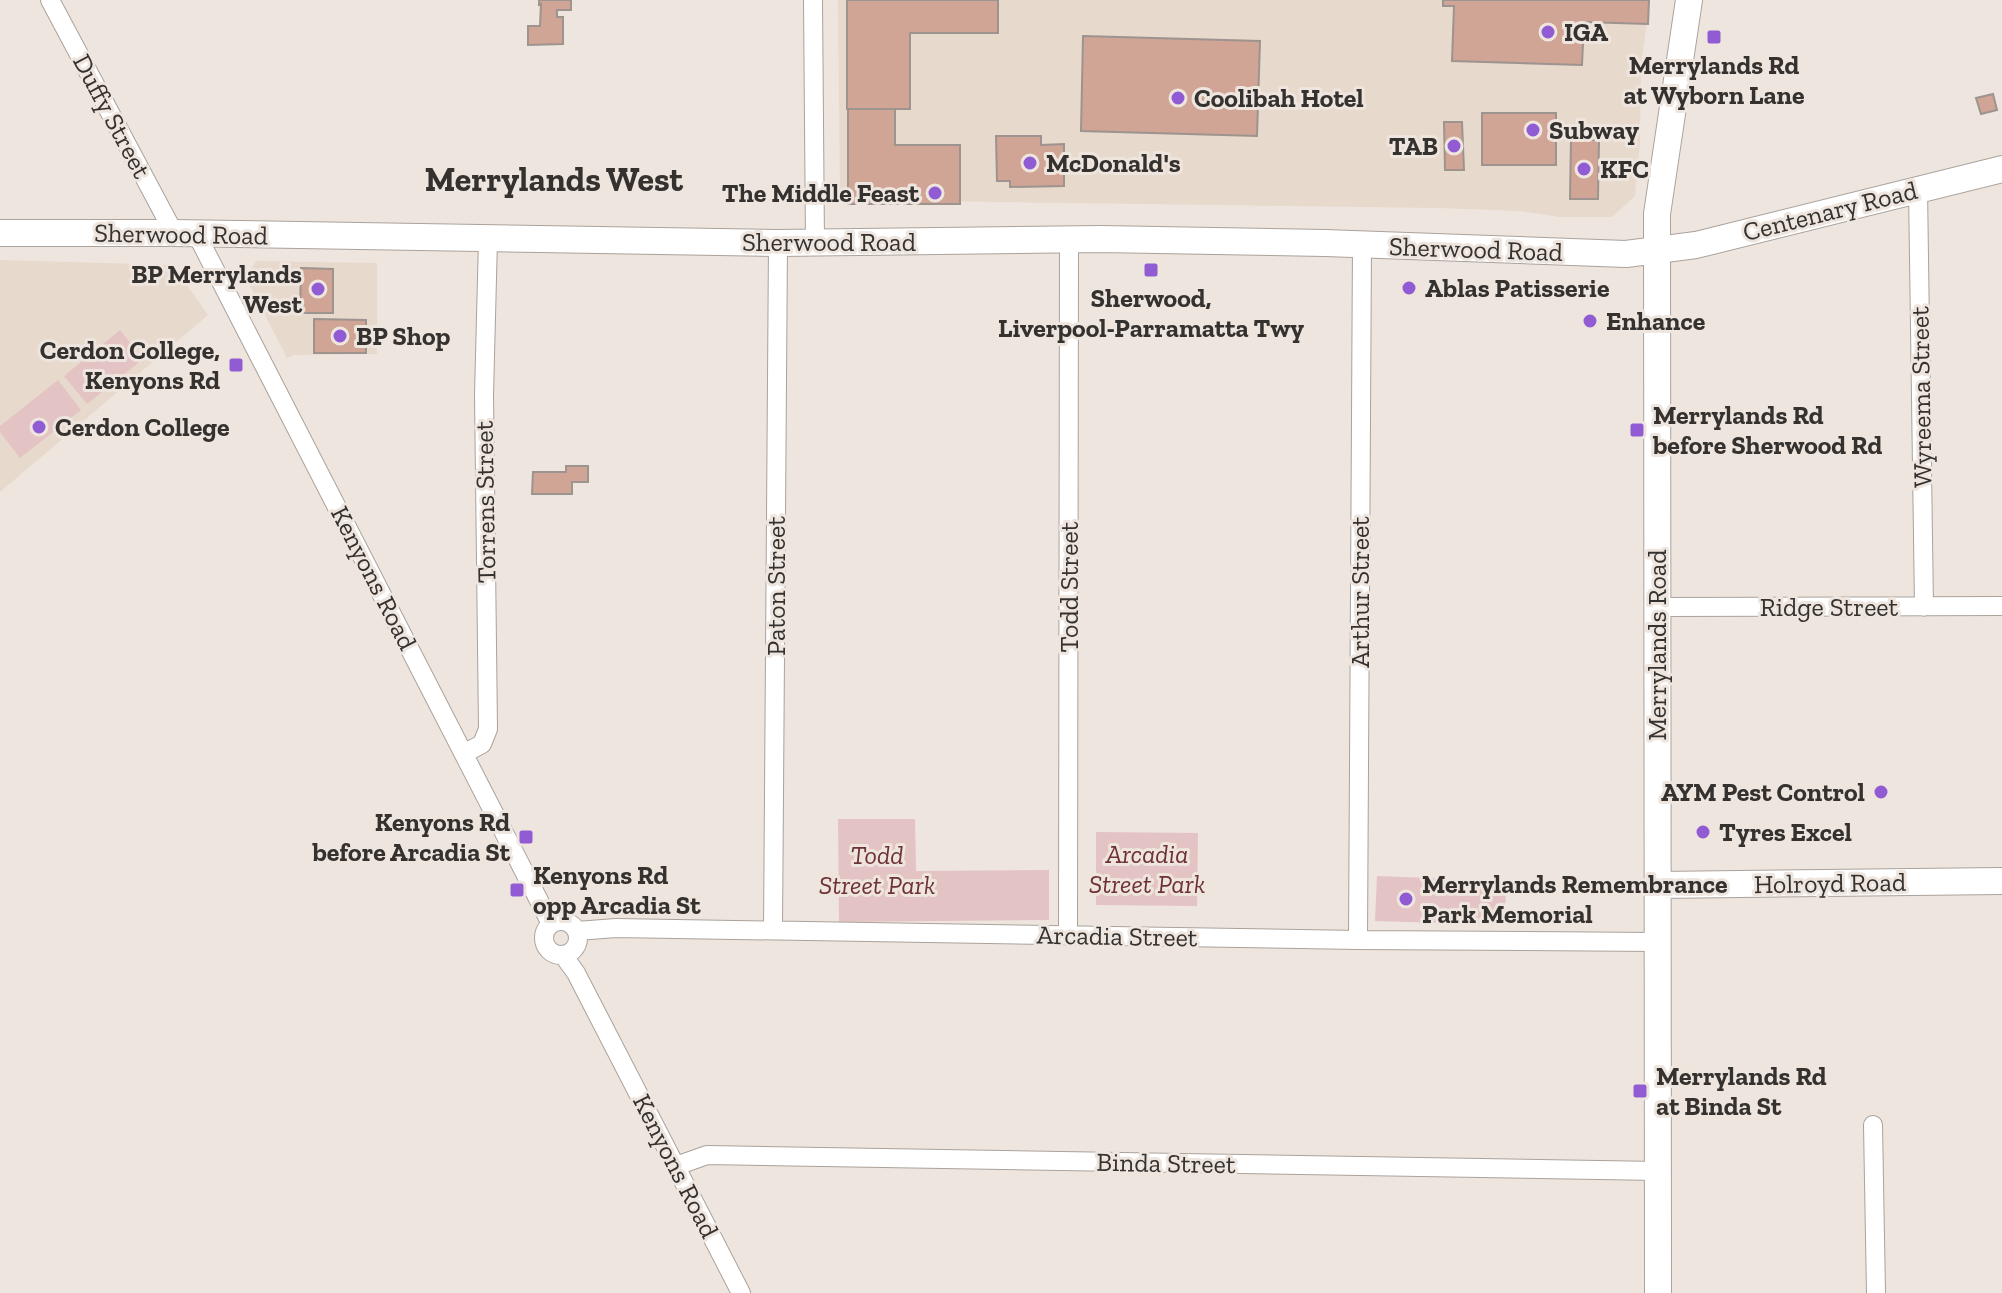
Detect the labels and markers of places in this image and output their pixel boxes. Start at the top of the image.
place label: IGA [1564,16,1608,48]
marker: IGA [1539,23,1557,41]
marker: Merrylands Rd at Wyborn Lane [1705,28,1723,46]
place label: Merrylands Rd at Wyborn Lane [1623,49,1805,111]
place label: Coolibah Hotel [1194,82,1364,114]
marker: Coolibah Hotel [1169,89,1187,107]
place label: Subway [1549,114,1639,146]
marker: Subway [1524,121,1542,139]
place label: TAB [1389,130,1438,162]
marker: TAB [1445,137,1463,155]
place label: McDonald's [1046,147,1181,179]
place label: KFC [1600,153,1649,185]
marker: McDonald's [1021,154,1039,172]
marker: KFC [1575,160,1593,178]
place label: The Middle Feast [722,177,920,209]
marker: The Middle Feast [926,184,944,202]
place label: BP Merrylands West [131,258,303,320]
marker: Sherwood, Liverpool-Parramatta Twy [1142,261,1160,279]
place label: Ablas Patisserie [1425,272,1610,304]
marker: Ablas Patisserie [1400,279,1418,297]
marker: BP Merrylands West [309,280,327,298]
place label: Sherwood, Liverpool-Parramatta Twy [998,282,1304,344]
place label: Enhance [1606,305,1706,337]
marker: Enhance [1581,312,1599,330]
place label: BP Shop [356,320,451,352]
marker: BP Shop [331,327,349,345]
place label: Cerdon College, Kenyons Rd [40,334,220,396]
marker: Cerdon College, Kenyons Rd [227,356,245,374]
place label: Merrylands Rd before Sherwood Rd [1652,399,1883,461]
place label: Cerdon College [55,411,230,443]
marker: Cerdon College [30,418,48,436]
marker: Merrylands Rd before Sherwood Rd [1628,421,1646,439]
place label: AYM Pest Control [1661,776,1865,808]
marker: AYM Pest Control [1872,783,1890,801]
place label: Kenyons Rd before Arcadia St [311,806,511,868]
place label: Tyres Excel [1719,816,1852,848]
marker: Tyres Excel [1694,823,1712,841]
marker: Kenyons Rd before Arcadia St [517,828,535,846]
place label: Kenyons Rd opp Arcadia St [533,859,701,921]
place label: Merrylands Remembrance Park Memorial [1422,868,1728,930]
marker: Kenyons Rd opp Arcadia St [508,881,526,899]
marker: Merrylands Remembrance Park Memorial [1397,890,1415,908]
place label: Merrylands Rd at Binda St [1656,1060,1827,1122]
marker: Merrylands Rd at Binda St [1631,1082,1649,1100]

